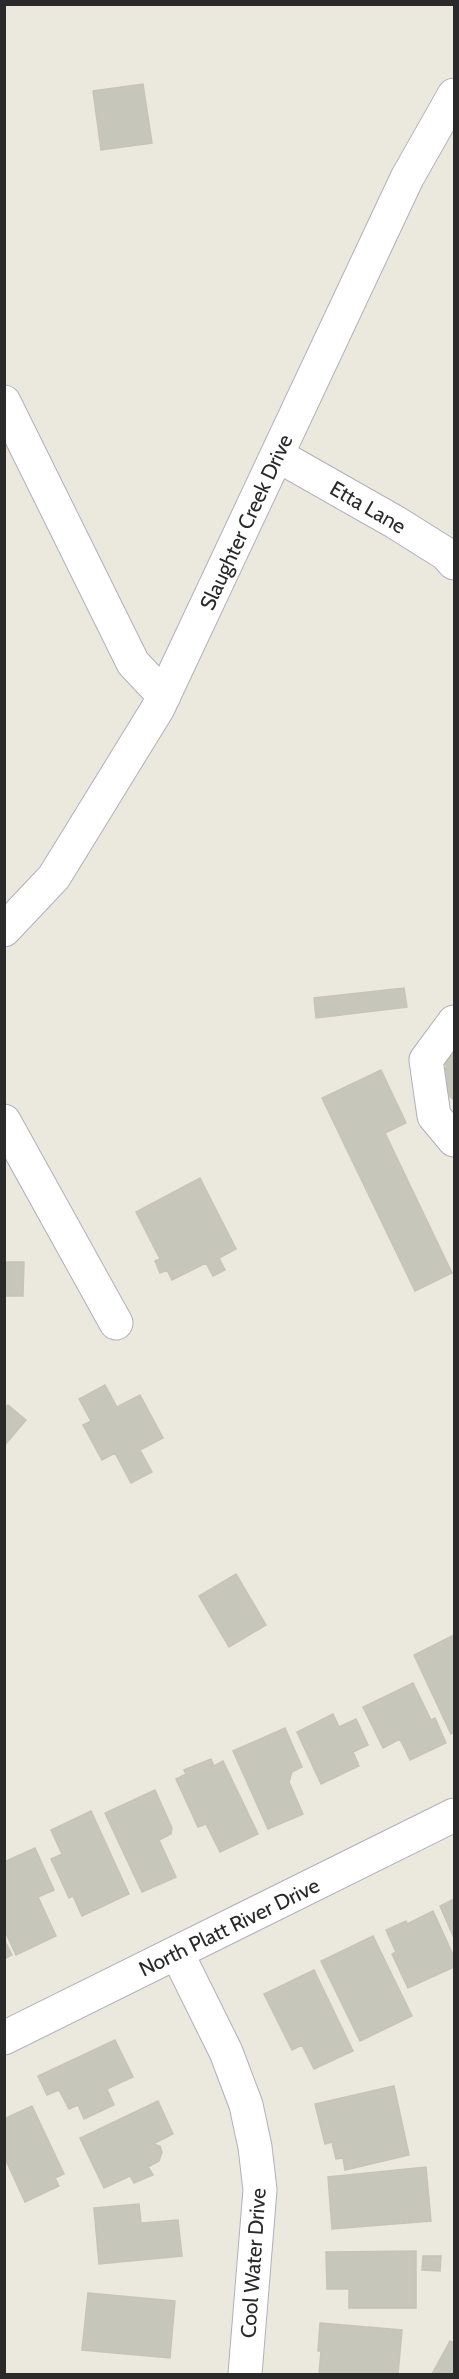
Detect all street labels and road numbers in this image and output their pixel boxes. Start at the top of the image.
street label: Slaughter Creek Drive [194,430,298,614]
street label: Etta Lane [326,475,411,539]
street label: North Platt River Drive [135,1872,324,1982]
street label: Cool Water Drive [235,2187,271,2339]

